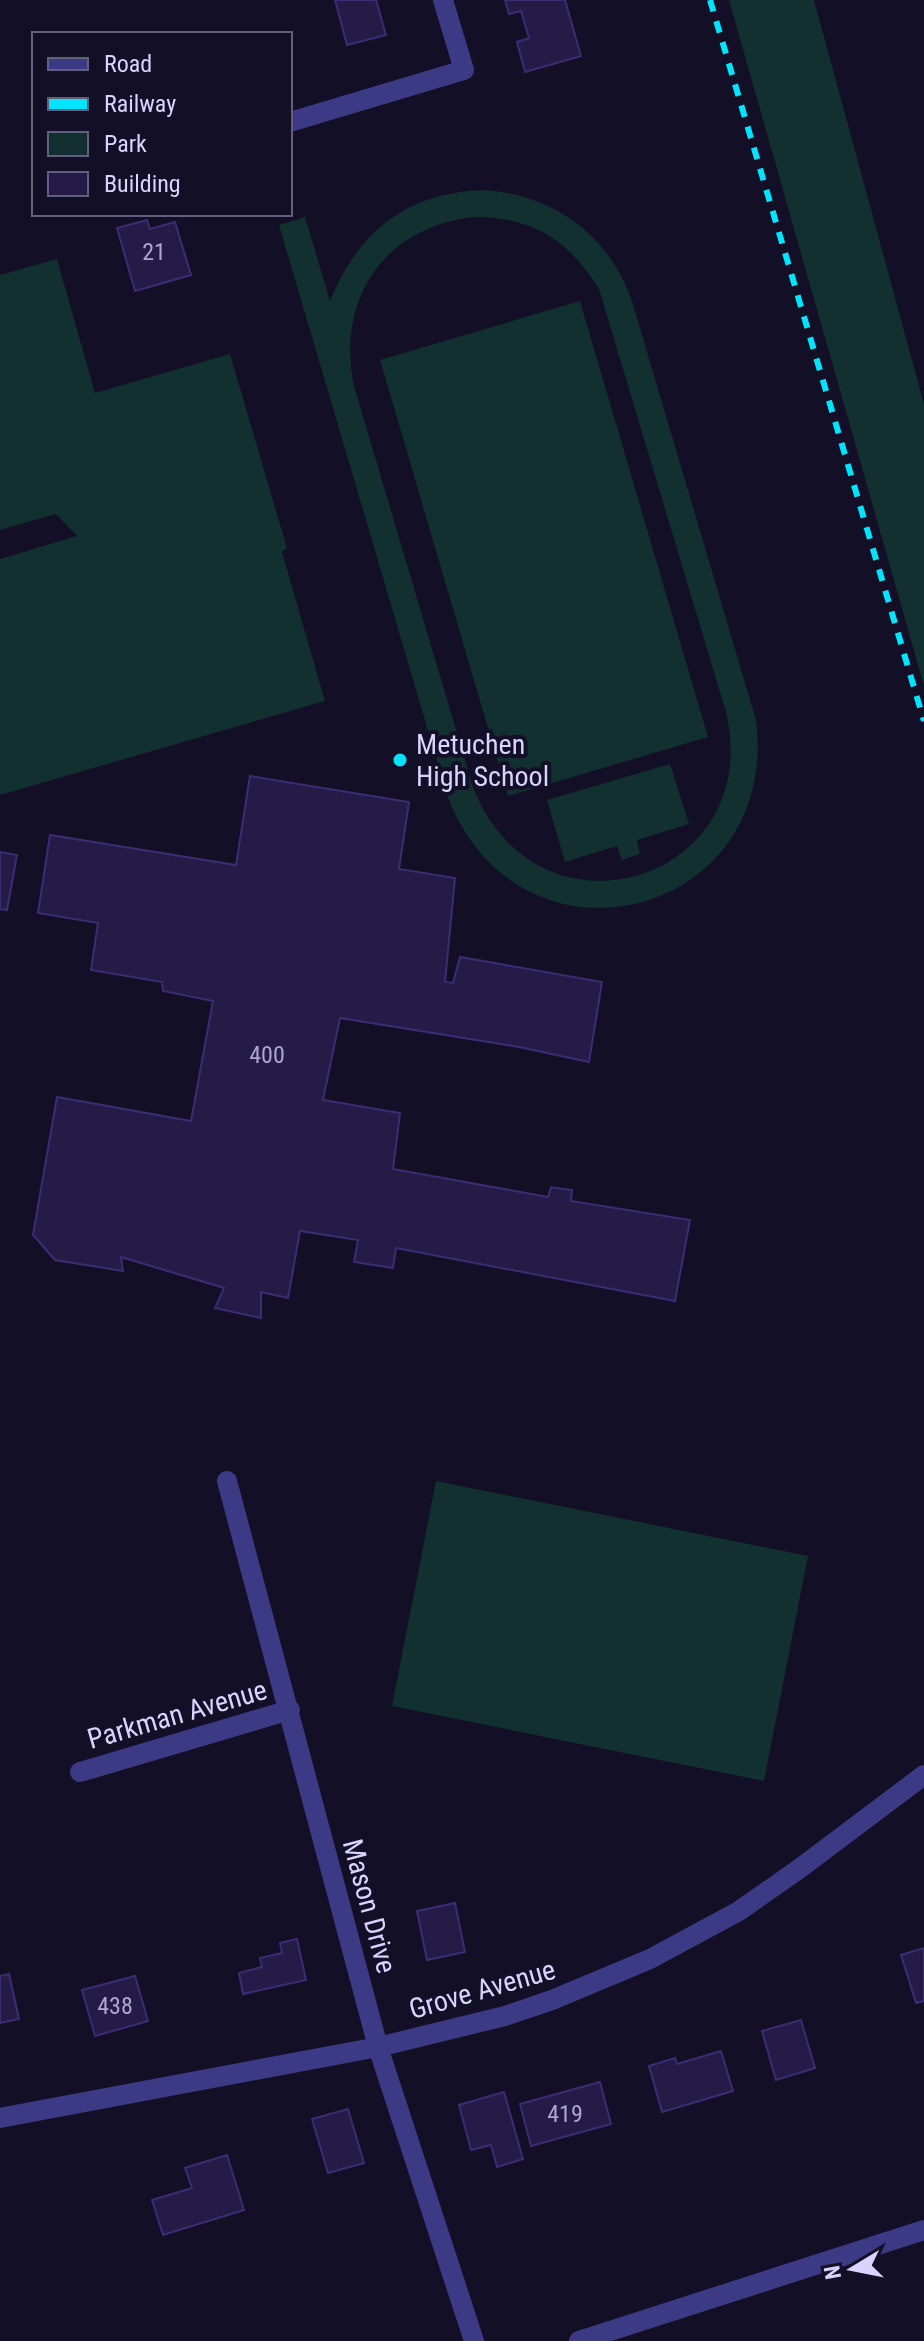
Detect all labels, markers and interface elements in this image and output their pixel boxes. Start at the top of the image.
legend [32,32,292,216]
text: Road [104,50,152,78]
text: Railway [104,90,176,118]
text: Park [104,130,147,158]
text: Building [104,170,181,198]
house number: 21 [142,238,166,266]
place label: Metuchen High School [416,728,549,793]
marker: Metuchen High School [391,751,409,769]
house number: 400 [249,1041,285,1069]
street label: Parkman Avenue [84,1673,271,1756]
street label: Mason Drive [336,1836,403,1977]
street label: Grove Avenue [405,1953,559,2026]
house number: 438 [97,1992,133,2020]
house number: 419 [547,2100,583,2128]
north arrow [812,2229,892,2309]
text: N [819,2264,846,2281]

